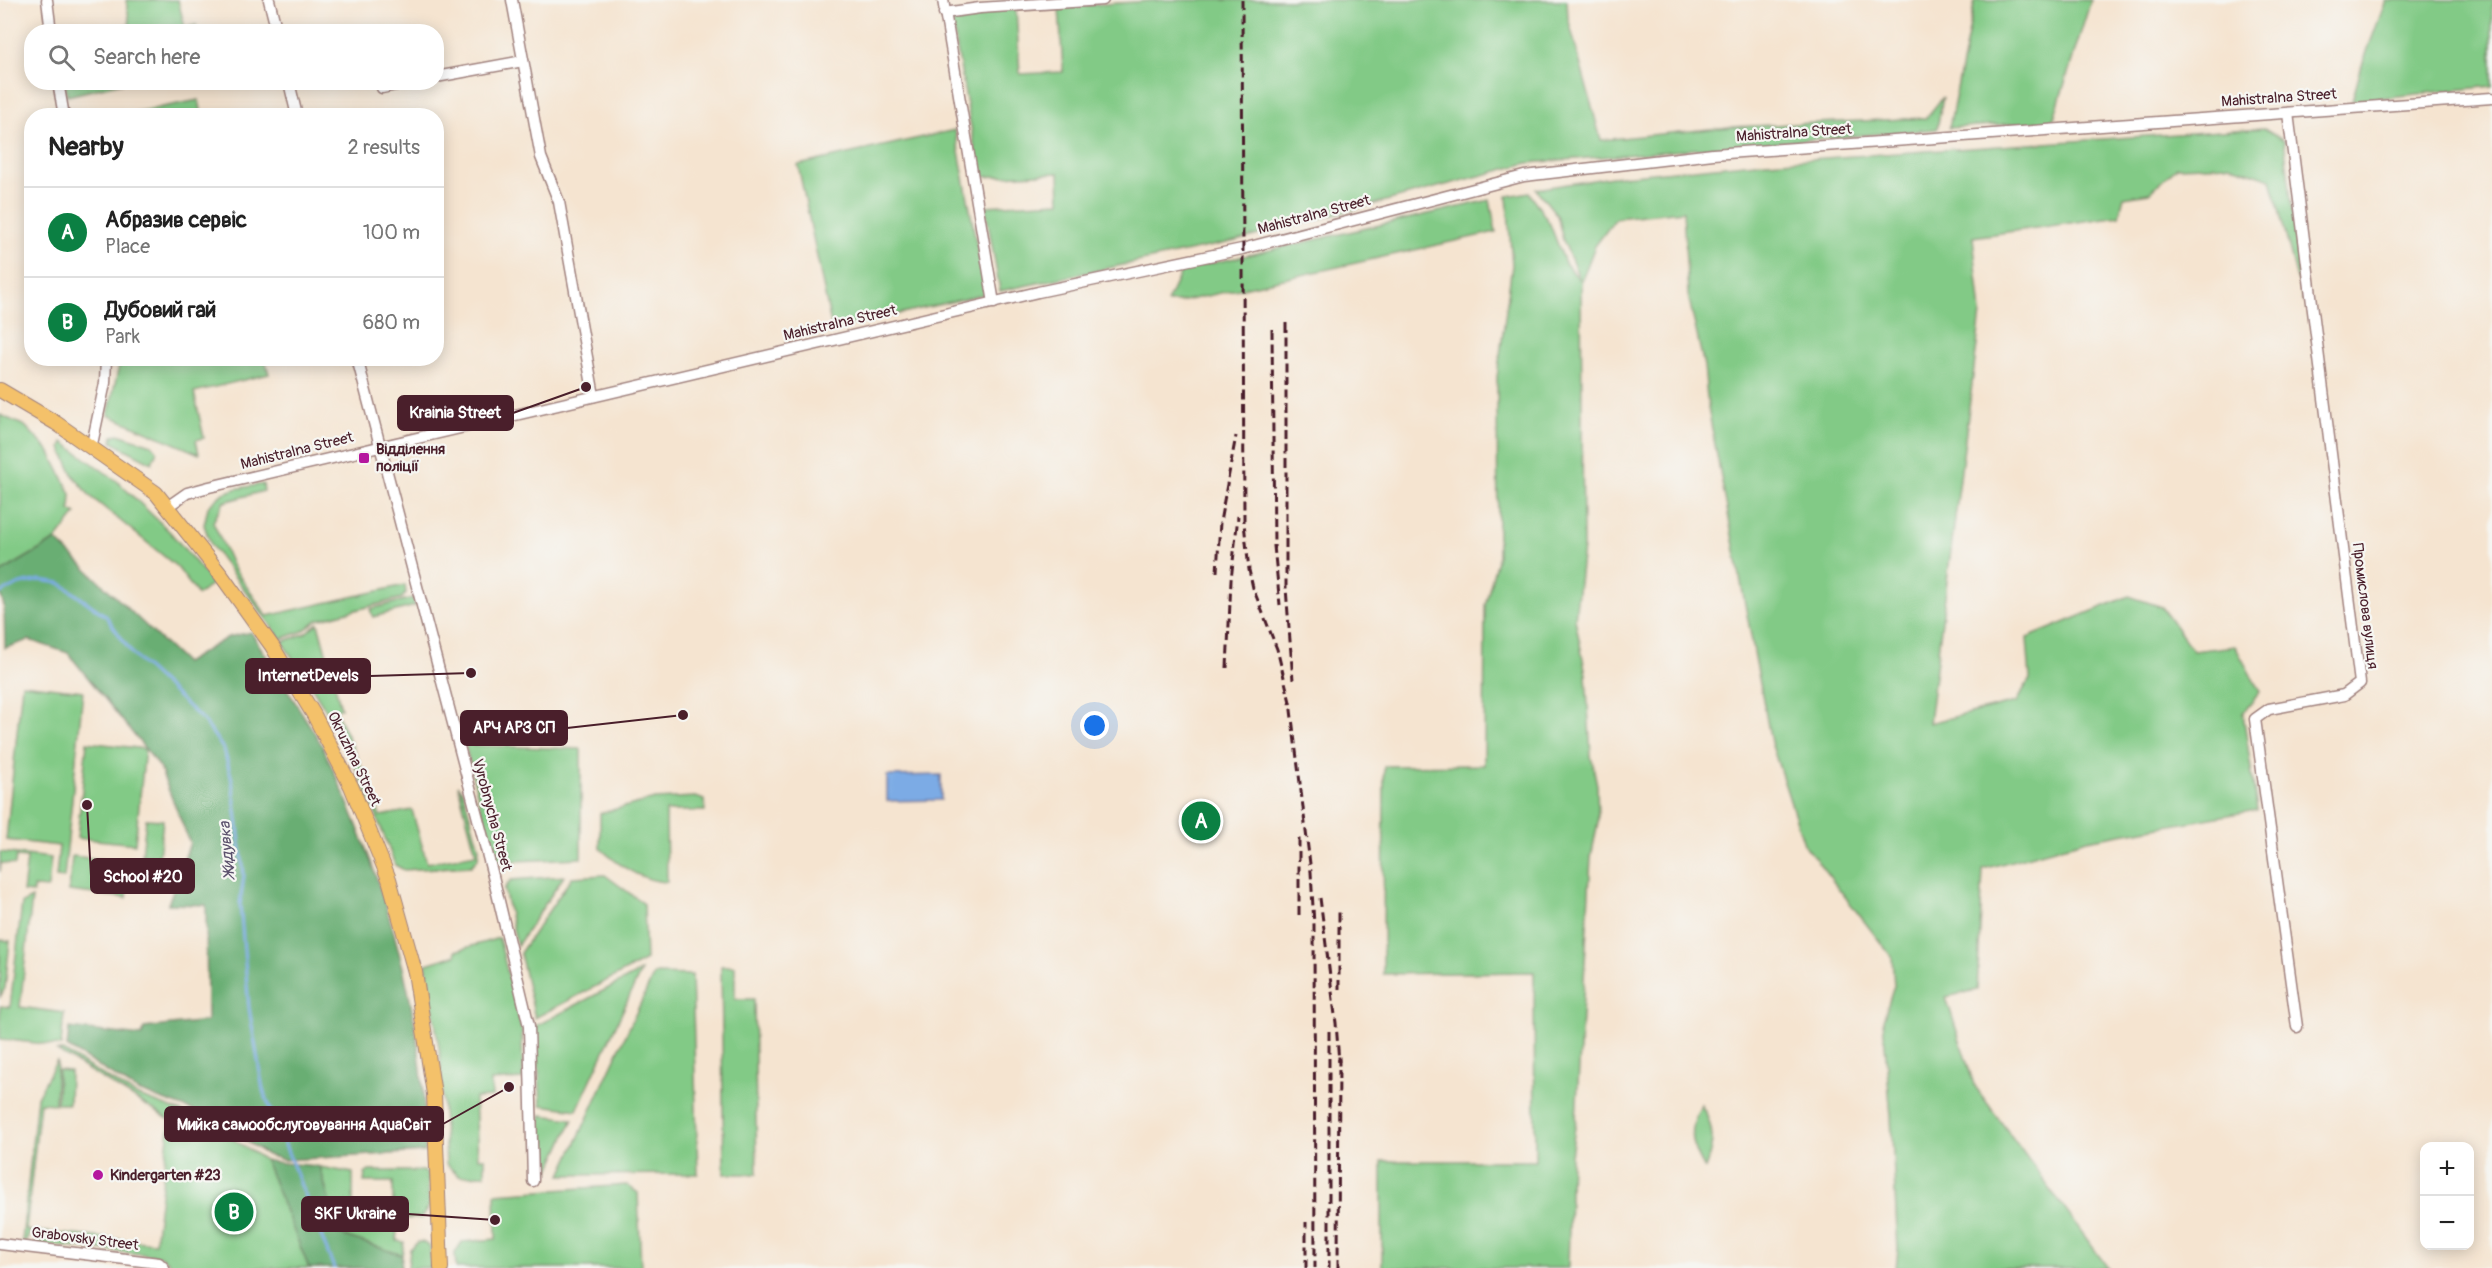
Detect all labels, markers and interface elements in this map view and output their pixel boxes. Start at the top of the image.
search box [24,24,444,90]
icon: search [45,41,78,74]
text: Search here [93,43,200,71]
street label: Mahistralna Street [2221,84,2338,112]
street label: Mahistralna Street [1736,119,1853,147]
text: Nearby [48,131,124,163]
text: 2 results [348,135,420,160]
street label: Mahistralna Street [1256,191,1373,239]
text: Абразив сервіс [105,206,247,234]
text: A [61,220,74,245]
text: 100 m [363,220,420,245]
text: Place [105,234,150,259]
text: Дубовий гай [105,296,216,324]
street label: Mahistralna Street [782,301,899,345]
text: B [62,310,73,335]
text: 680 m [363,310,420,335]
text: Park [105,324,140,349]
callout: Krainia Street [398,396,513,430]
text: Krainia Street [409,403,501,423]
street label: Mahistralna Street [239,428,356,474]
place label: Відділення поліції [376,440,445,476]
marker: Відділення поліції [357,451,371,465]
street label: Промислова вулиця [2348,542,2382,670]
callout: InternetDevels [246,659,370,693]
text: InternetDevels [258,666,359,686]
street label: Okruzhna Street [323,709,386,810]
callout: АРЧ АРЗ СП [461,711,567,745]
your location [1080,711,1109,740]
text: АРЧ АРЗ СП [473,718,556,738]
street label: Vyrobnycha Street [468,757,516,874]
pin: A [1182,798,1220,844]
water label: Жидувка [214,819,240,881]
callout: School #20 [91,859,194,893]
text: School #20 [103,867,183,887]
callout: Мийка самообслуговування AquaСвіт [165,1107,443,1141]
text: Мийка самообслуговування AquaСвіт [177,1115,432,1135]
map controls [2420,1142,2474,1250]
button: + [2420,1142,2474,1196]
place label: Kindergarten #23 [110,1166,221,1185]
marker: Kindergarten #23 [91,1168,105,1182]
pin: B [214,1190,254,1234]
button: − [2420,1196,2474,1250]
callout: SKF Ukraine [302,1197,408,1231]
text: SKF Ukraine [314,1204,397,1224]
street label: Grabovsky Street [30,1223,141,1255]

